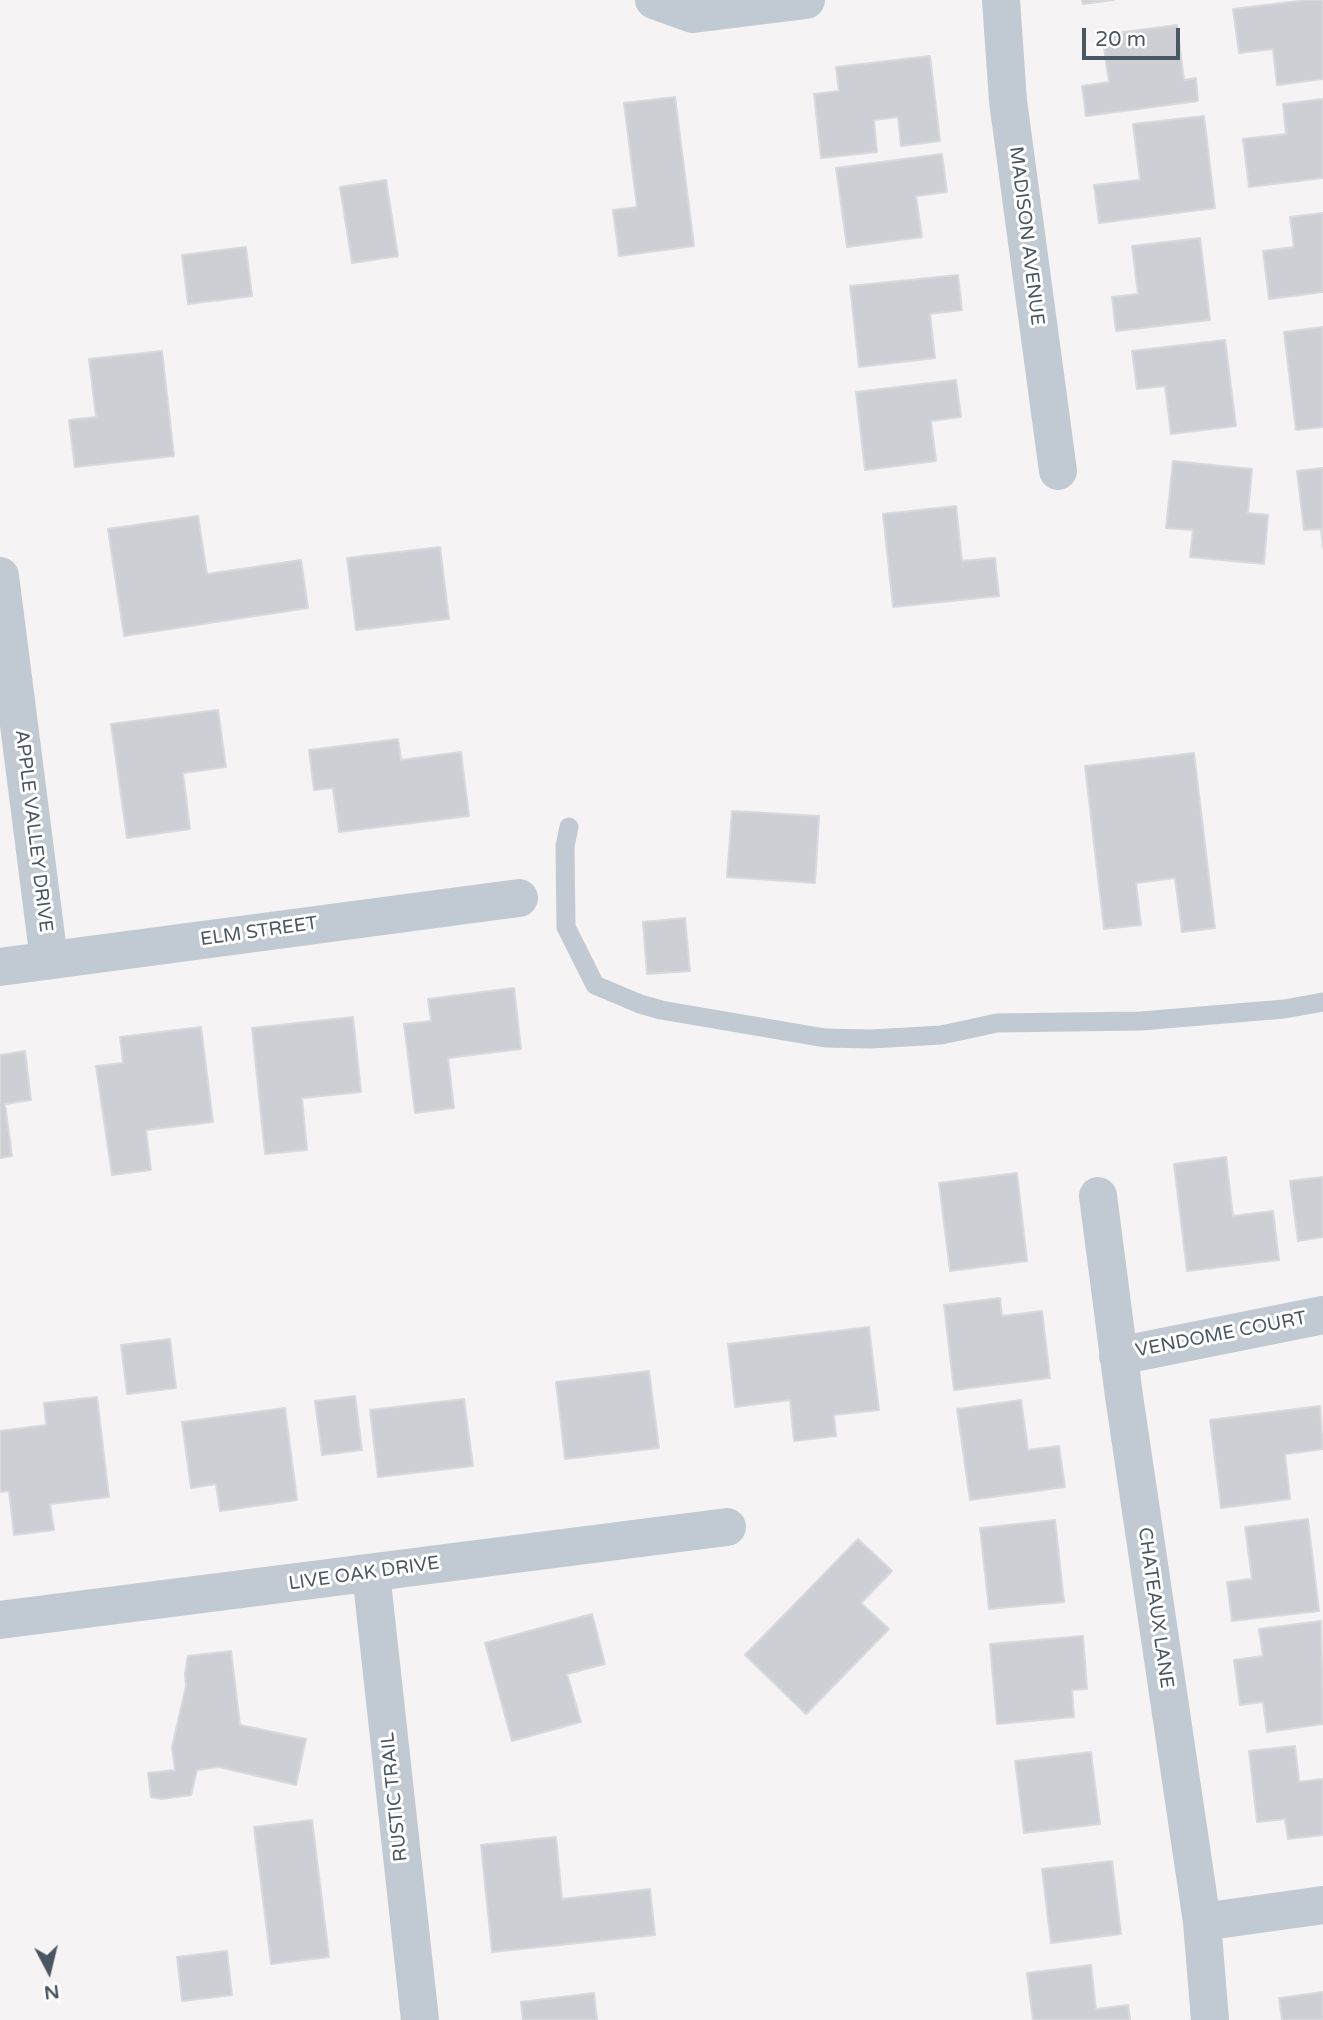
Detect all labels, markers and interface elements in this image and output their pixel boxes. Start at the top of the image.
scale bar [1085,14,1183,58]
text: 20 m [1095,27,1146,52]
street label: MADISON AVENUE [1004,145,1048,327]
street label: APPLE VALLEY DRIVE [9,728,57,934]
street label: ELM STREET [199,912,319,952]
street label: VENDOME COURT [1134,1307,1308,1363]
street label: CHATEAUX LANE [1132,1526,1178,1690]
street label: LIVE OAK DRIVE [287,1552,441,1596]
street label: RUSTIC TRAIL [377,1731,413,1863]
north arrow [14,1936,84,2006]
text: N [43,1980,60,2004]

